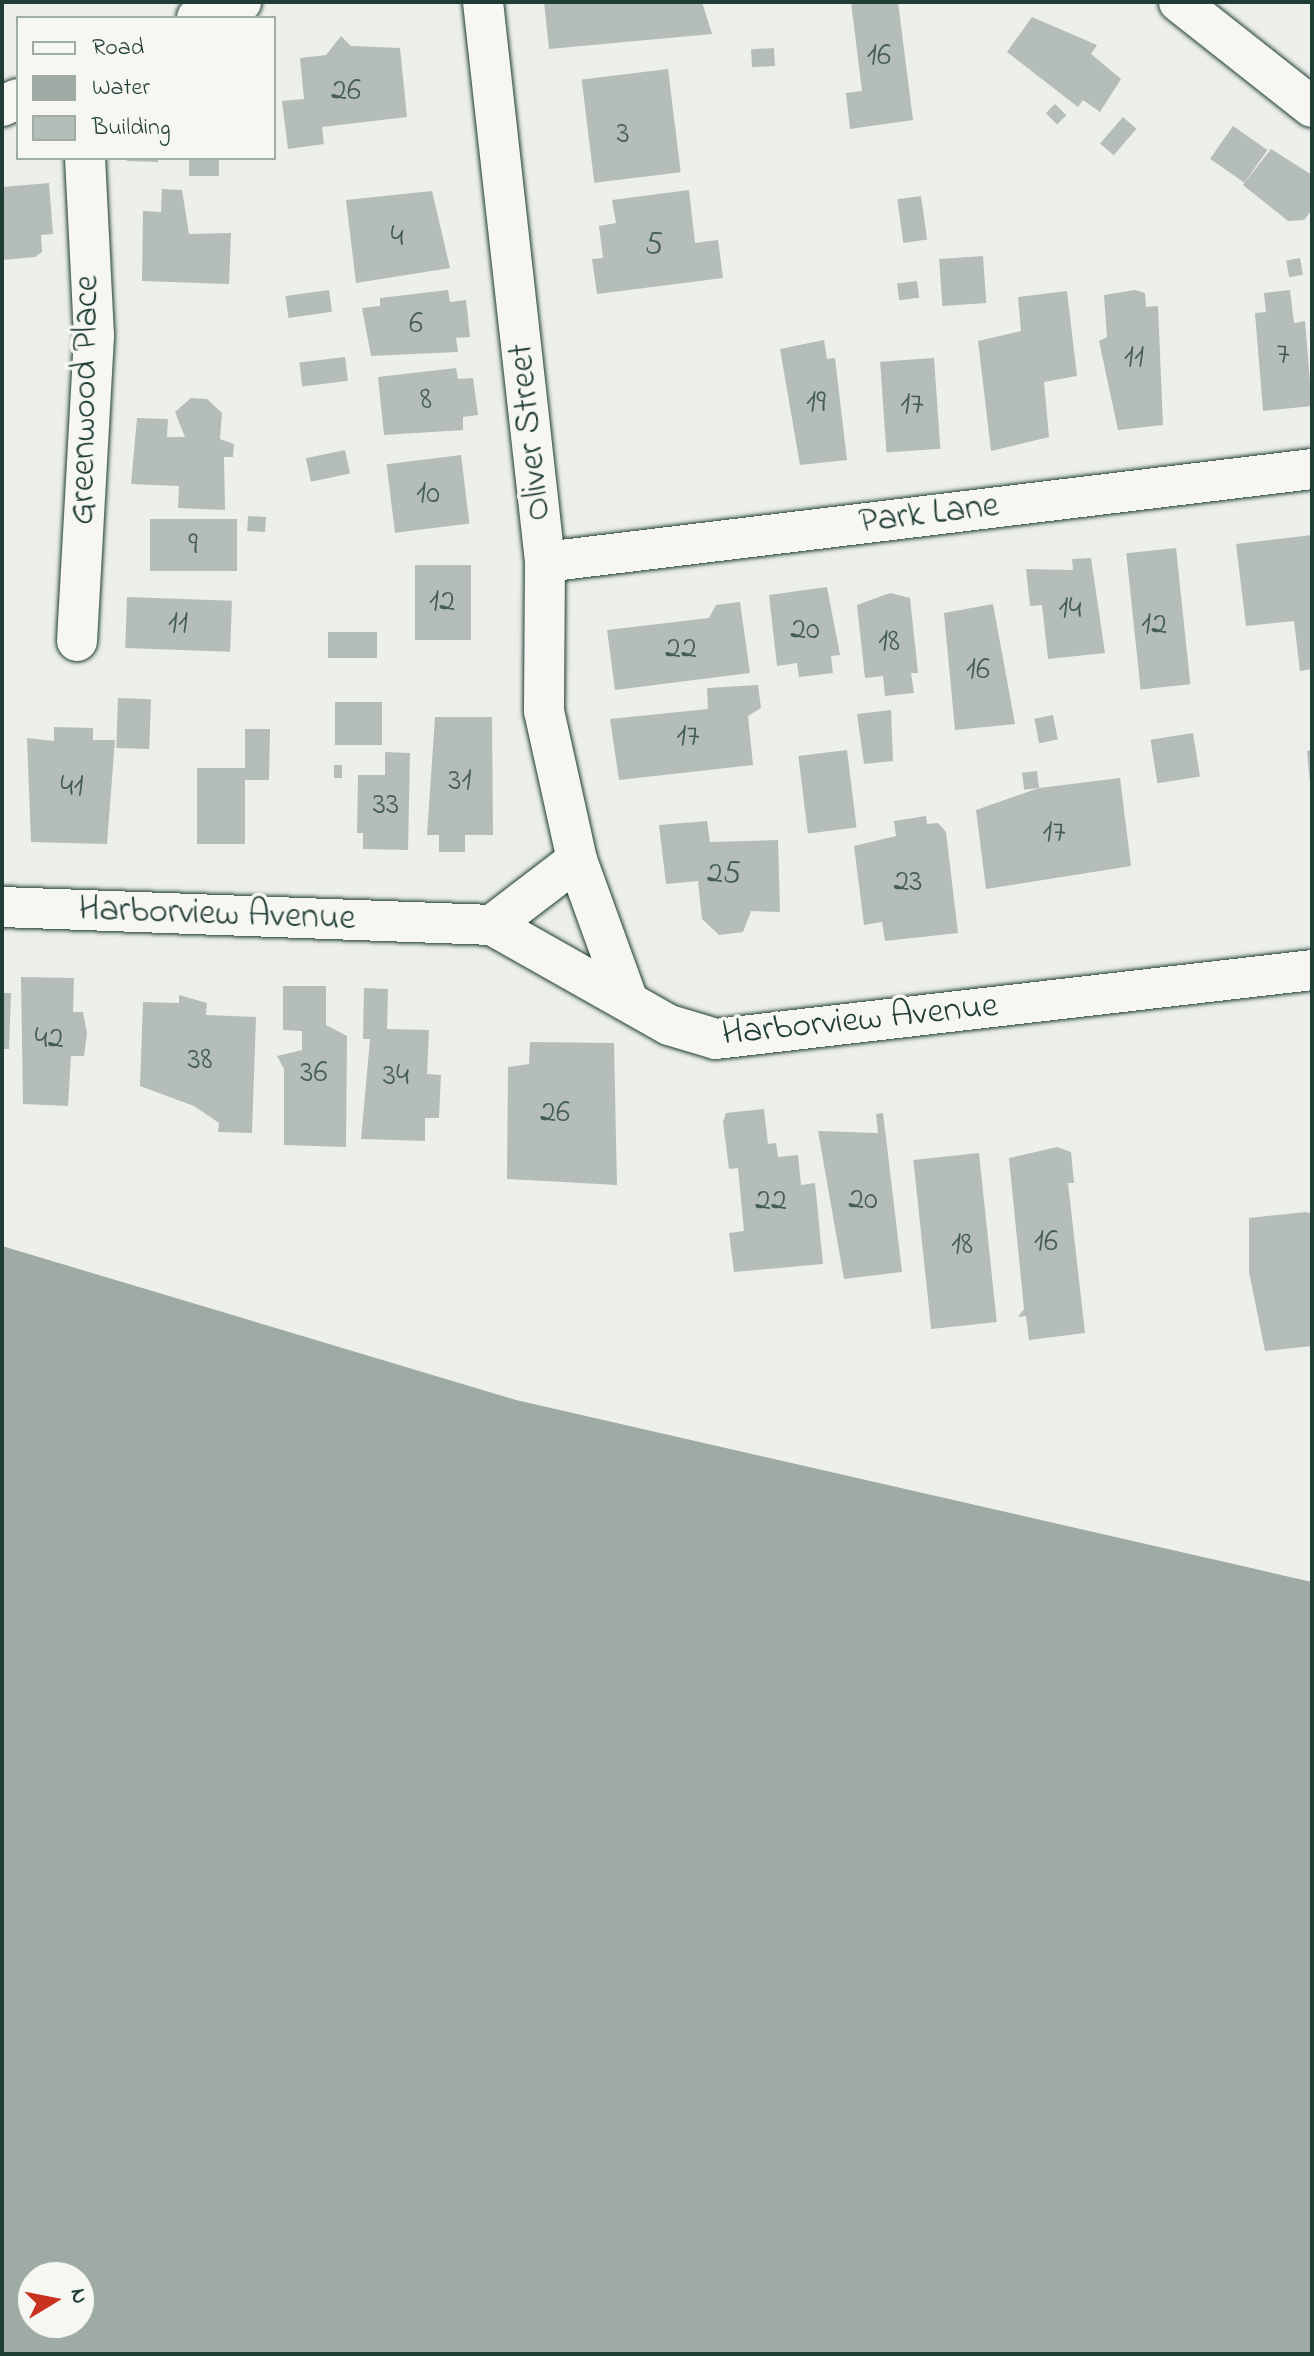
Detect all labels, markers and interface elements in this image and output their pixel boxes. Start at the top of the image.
legend [16,16,276,160]
text: Road [92,31,144,66]
house number: 16 [867,38,891,76]
text: Water [92,71,150,106]
house number: 26 [331,73,361,111]
text: Building [92,111,171,146]
house number: 3 [616,116,630,154]
house number: 4 [390,219,404,257]
house number: 5 [645,227,663,265]
street label: Greenwood Place [62,275,110,525]
house number: 6 [409,306,423,344]
house number: 7 [1276,337,1290,375]
house number: 11 [1124,340,1144,378]
street label: Oliver Street [500,341,562,523]
house number: 8 [420,382,432,420]
house number: 19 [806,385,826,423]
house number: 17 [900,387,924,425]
house number: 10 [416,476,440,514]
street label: Park Lane [857,485,1001,545]
house number: 9 [188,527,198,565]
house number: 12 [429,584,455,622]
house number: 14 [1058,591,1082,629]
house number: 11 [168,606,188,644]
house number: 12 [1141,607,1167,645]
house number: 20 [790,612,820,650]
house number: 18 [878,624,900,662]
house number: 22 [665,631,697,669]
house number: 16 [966,652,990,690]
house number: 17 [676,719,700,757]
house number: 31 [448,763,472,801]
house number: 41 [60,769,84,807]
house number: 33 [373,787,399,825]
house number: 17 [1042,815,1066,853]
house number: 25 [707,856,741,894]
house number: 23 [893,864,923,902]
street label: Harborview Avenue [78,889,356,941]
street label: Harborview Avenue [720,985,1000,1057]
house number: 42 [34,1021,64,1059]
house number: 38 [187,1042,213,1080]
house number: 36 [300,1055,328,1093]
house number: 34 [383,1058,409,1096]
house number: 26 [540,1095,570,1133]
house number: 20 [848,1182,878,1220]
house number: 22 [755,1183,787,1221]
house number: 16 [1034,1224,1058,1262]
house number: 18 [951,1227,973,1265]
north arrow [16,2260,96,2340]
text: N [61,2286,95,2306]

